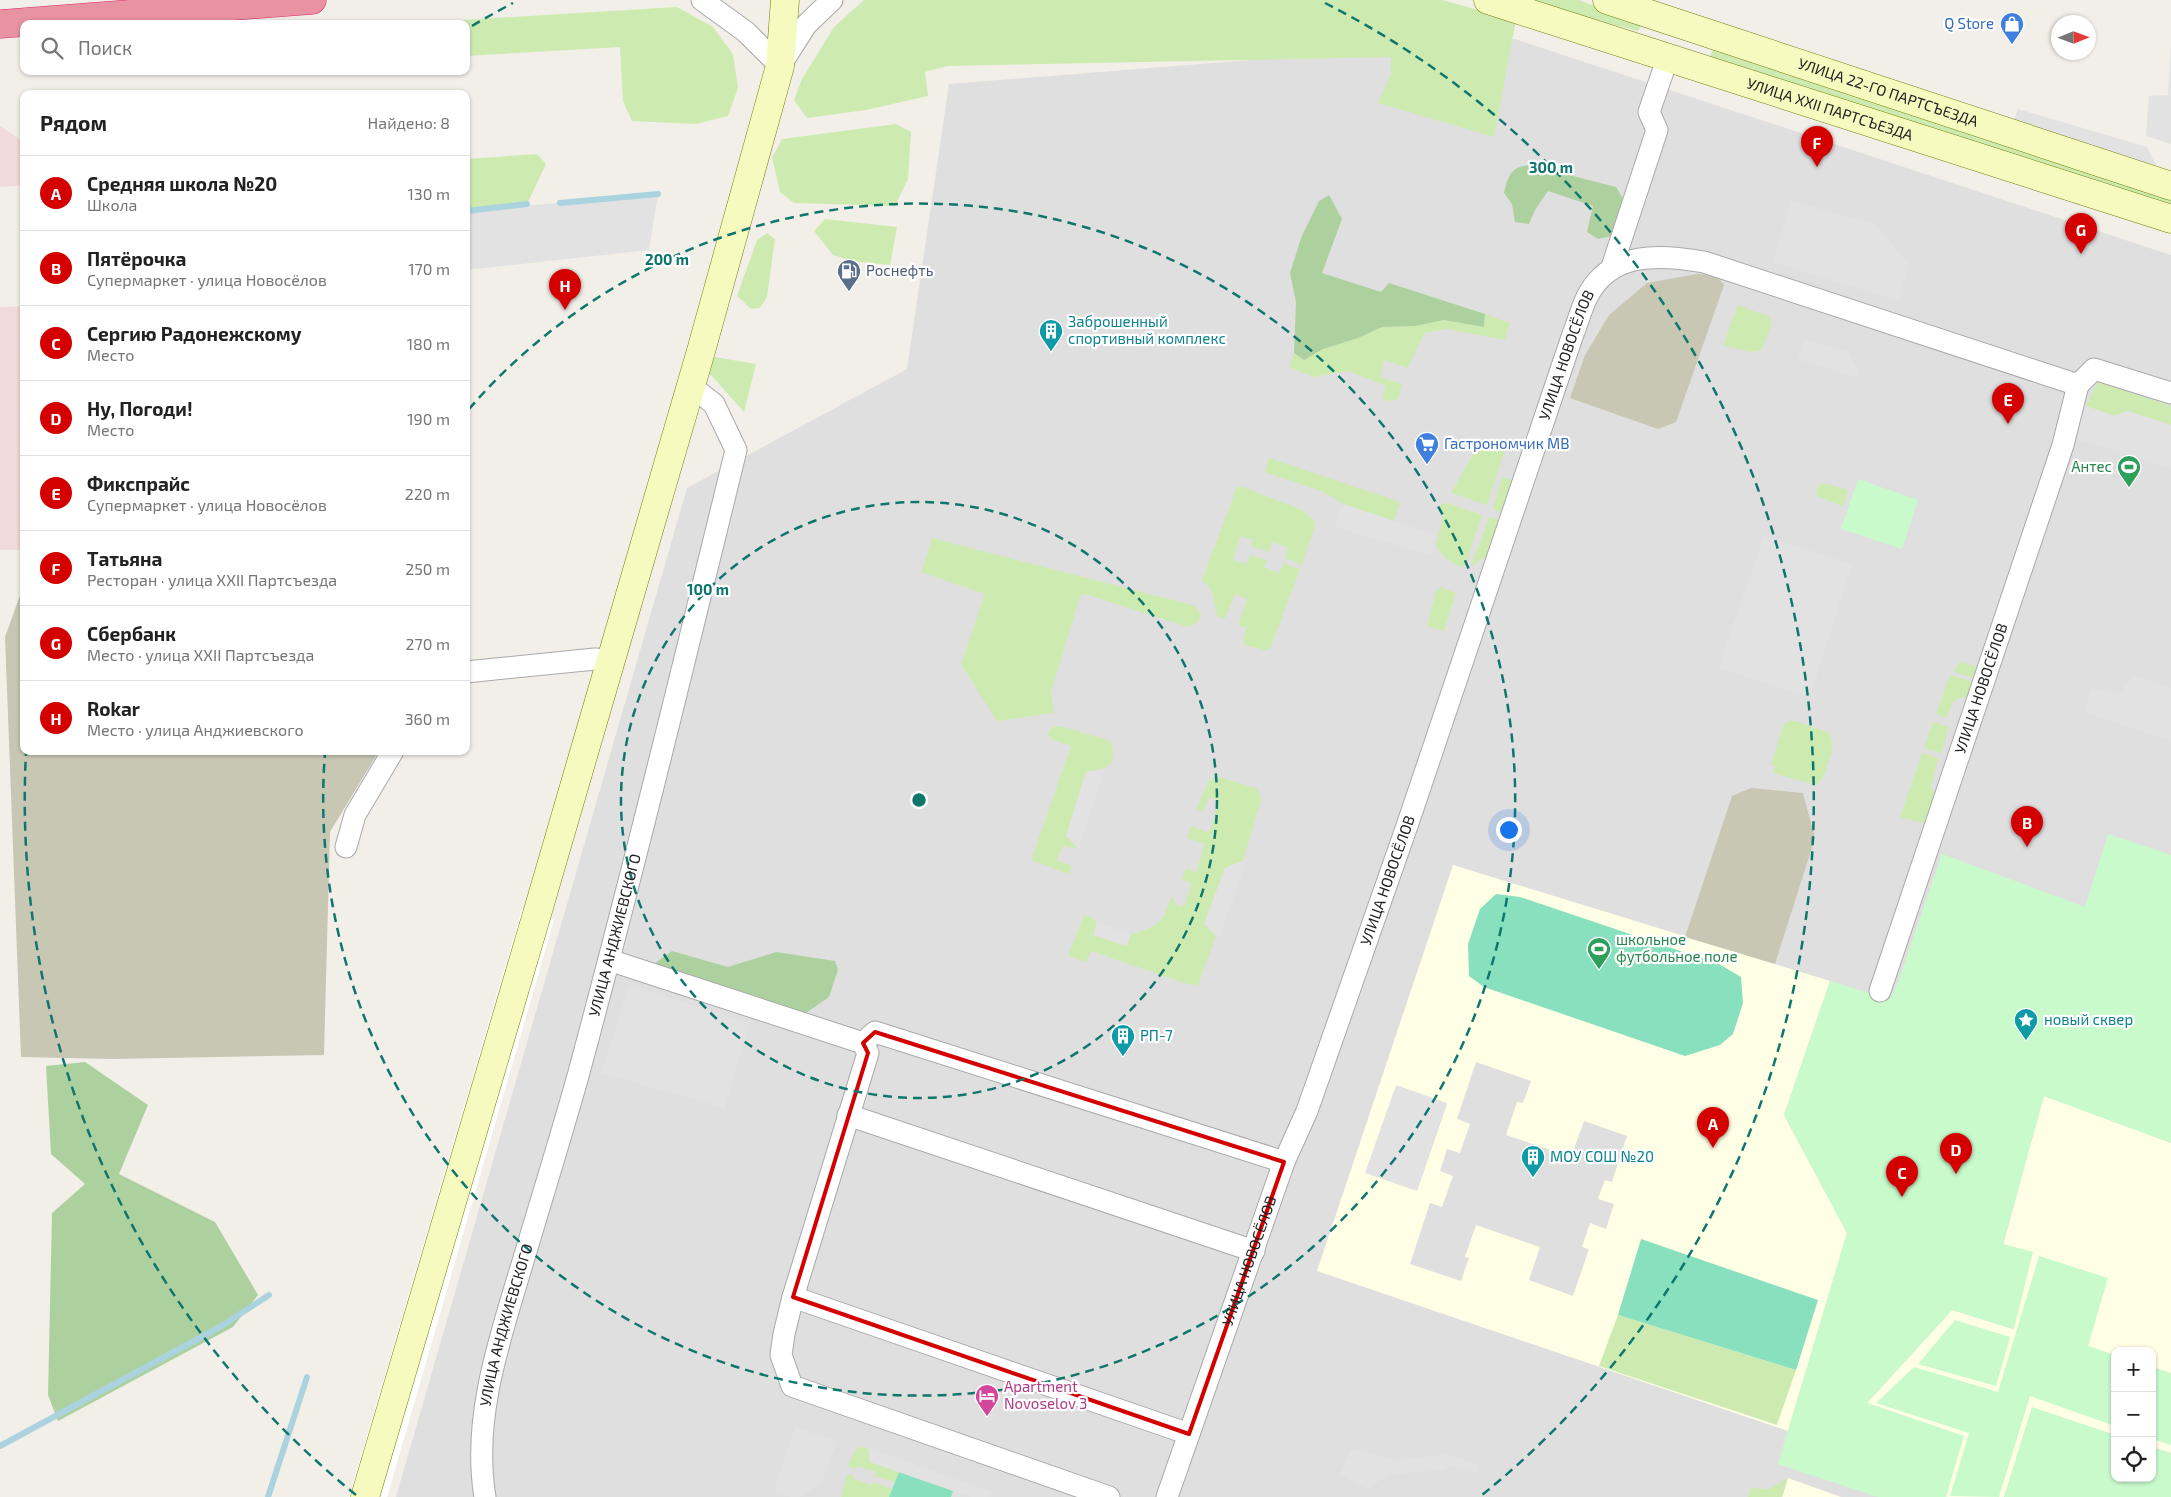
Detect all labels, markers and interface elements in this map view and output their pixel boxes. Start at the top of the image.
shop icon: Q Store [1999,11,2025,45]
place label: Q Store [1944,14,1994,33]
north arrow [2051,15,2096,60]
search box [20,20,470,75]
icon: search [38,34,66,62]
text: Поиск [78,36,132,59]
street label: УЛИЦА 22-ГО ПАРТСЪЕЗДА [1796,54,1981,130]
street label: УЛИЦА XXII ПАРТСЪЕЗДА [1745,74,1916,144]
text: Рядом [40,110,107,135]
text: Найдено: 8 [368,113,450,132]
pin: F [1801,126,1833,167]
text: 300 m [1529,158,1573,176]
text: Средняя школа №20 [87,172,277,195]
text: A [51,184,61,203]
text: 130 m [408,184,450,203]
text: Школа [87,195,137,214]
pin: G [2065,213,2097,254]
text: Пятёрочка [87,247,186,270]
text: 200 m [645,250,689,268]
fuel station icon: Роснефть [836,258,862,292]
text: B [51,259,61,278]
text: 170 m [408,259,450,278]
place label: Роснефть [866,261,934,279]
pin: H [549,269,581,310]
text: Супермаркет · улица Новосёлов [87,270,327,289]
street label: УЛИЦА НОВОСЁЛОВ [1535,286,1597,422]
place label: Заброшенный спортивный комплекс [1068,312,1226,347]
building icon: Заброшенный спортивный комплекс [1038,318,1064,352]
text: Сергию Радонежскому [87,322,301,345]
text: C [51,334,61,353]
text: 180 m [407,334,450,353]
text: Место [87,345,134,364]
pin: E [1992,383,2024,424]
text: Ну, Погоди! [87,397,193,420]
text: D [51,409,61,428]
text: 190 m [407,409,450,428]
text: Место [87,420,134,439]
supermarket icon: Гастрономчик МВ [1414,431,1440,465]
place label: Гастрономчик МВ [1444,434,1570,452]
sports icon: Антес [2116,454,2142,488]
place label: Антес [2071,457,2112,475]
text: Фикспрайс [87,472,190,495]
text: E [51,484,61,503]
text: 220 m [405,484,450,503]
text: Супермаркет · улица Новосёлов [87,495,327,514]
text: Татьяна [87,547,162,570]
text: F [52,559,60,578]
text: 250 m [405,559,450,578]
text: Ресторан · улица XXII Партсъезда [87,570,337,589]
text: 100 m [687,580,729,598]
street label: УЛИЦА НОВОСЁЛОВ [1950,621,2011,756]
text: Сбербанк [87,622,176,645]
text: G [51,634,61,653]
text: 270 m [406,634,450,653]
text: Место · улица XXII Партсъезда [87,645,314,664]
text: Rokar [87,697,140,720]
text: H [50,709,62,728]
text: 360 m [405,709,450,728]
text: Место · улица Анджиевского [87,720,304,739]
centre of rings [910,791,928,809]
pin: B [2011,806,2043,847]
street label: УЛИЦА НОВОСЁЛОВ [1356,813,1418,948]
your location [1496,817,1522,843]
street label: УЛИЦА АНДЖИЕВСКОГО [584,851,644,1018]
place label: школьное футбольное поле [1616,930,1738,966]
sports icon: школьное футбольное поле [1586,936,1612,970]
place icon: новый сквер [2013,1007,2039,1041]
place label: новый сквер [2044,1010,2133,1028]
building icon: РП-7 [1110,1023,1136,1057]
place label: РП-7 [1140,1026,1173,1044]
pin: A [1697,1107,1729,1148]
pin: D [1940,1133,1972,1174]
building icon: МОУ СОШ №20 [1520,1144,1546,1178]
place label: МОУ СОШ №20 [1550,1147,1654,1165]
pin: C [1886,1156,1918,1197]
street label: УЛИЦА НОВОСЁЛОВ [1217,1193,1279,1328]
street label: УЛИЦА АНДЖИЕВСКОГО [476,1241,536,1407]
map controls [2111,1347,2156,1482]
button: + [2111,1347,2156,1392]
place label: Apartment Novoselov 3 [1004,1377,1087,1412]
hotel icon: Apartment Novoselov 3 [974,1383,1000,1417]
button: − [2111,1392,2156,1437]
button: locate [2111,1437,2156,1482]

